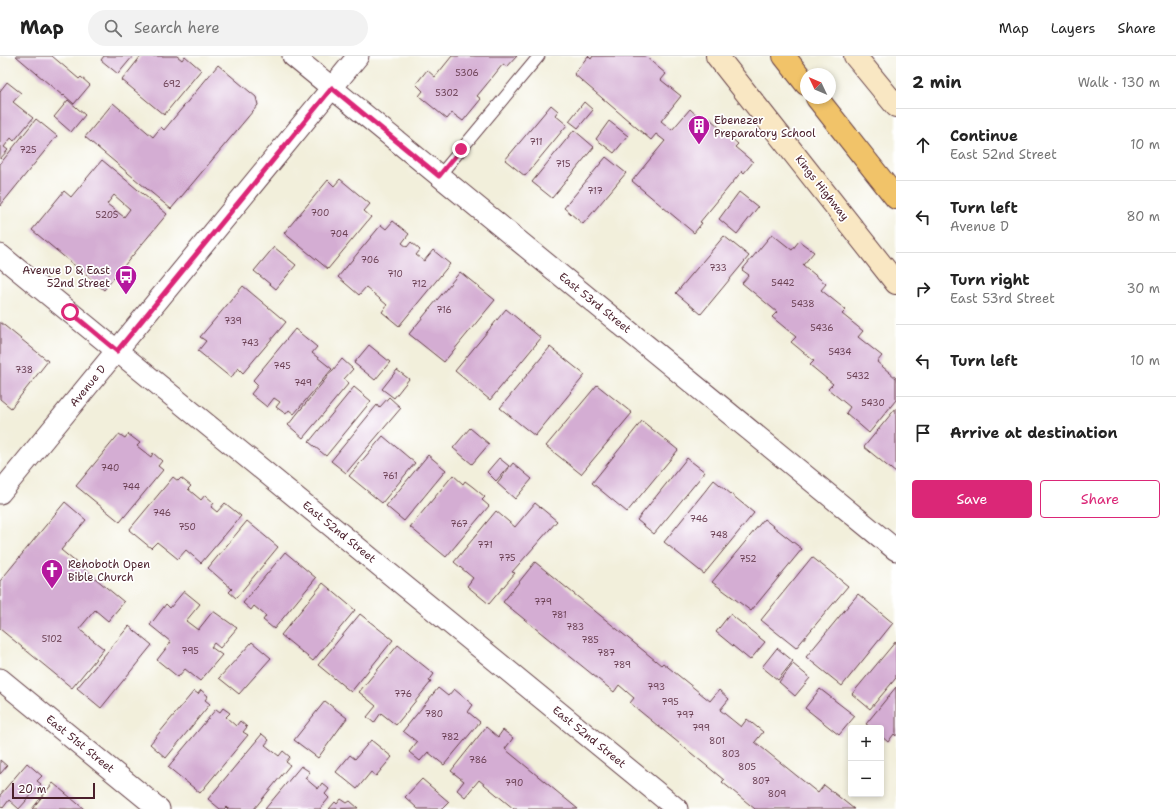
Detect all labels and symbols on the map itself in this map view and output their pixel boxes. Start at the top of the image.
house number: 5306 [455,67,479,79]
north arrow [800,68,836,104]
house number: 692 [163,78,181,90]
house number: 5302 [435,87,459,99]
building icon: Ebenezer Preparatory School [686,113,712,146]
place label: Ebenezer Preparatory School [714,113,816,141]
house number: 711 [529,136,543,148]
route end [452,140,470,158]
house number: 725 [19,144,37,156]
street label: Kings Highway [792,152,852,224]
house number: 715 [556,158,570,170]
house number: 717 [587,185,603,197]
house number: 700 [311,207,329,219]
house number: 5205 [96,209,118,221]
house number: 704 [330,228,348,240]
house number: 706 [361,254,379,266]
house number: 733 [709,262,727,274]
place label: Avenue D & East 52nd Street [22,263,110,291]
bus stop icon: Avenue D & East 52nd Street [113,263,139,296]
house number: 710 [387,268,403,280]
street label: East 53rd Street [556,269,634,337]
house number: 5442 [771,277,795,289]
house number: 712 [411,278,427,290]
house number: 5438 [791,298,815,310]
route start [61,303,79,321]
house number: 716 [436,304,452,316]
house number: 739 [224,315,242,327]
house number: 5436 [810,322,834,334]
house number: 743 [241,337,259,349]
house number: 5434 [828,346,852,358]
house number: 745 [273,360,291,372]
street label: Avenue D [67,362,109,410]
house number: 738 [15,364,33,376]
house number: 5432 [847,370,870,382]
house number: 749 [294,377,312,389]
house number: 5430 [861,397,885,409]
house number: 740 [101,462,119,474]
house number: 761 [382,470,398,482]
house number: 744 [122,481,140,493]
street label: East 52nd Street [299,498,379,566]
house number: 746 [153,507,171,519]
house number: 746 [690,513,708,525]
house number: 767 [450,518,468,530]
house number: 750 [178,521,196,533]
house number: 748 [710,529,728,541]
house number: 771 [477,539,493,551]
house number: 775 [498,552,516,564]
house number: 752 [739,553,757,565]
church icon: Rehoboth Open Bible Church [39,557,65,590]
place label: Rehoboth Open Bible Church [68,557,150,585]
house number: 779 [534,596,552,608]
house number: 781 [551,609,567,621]
house number: 783 [566,621,584,633]
house number: 5102 [42,633,62,645]
house number: 785 [581,634,599,646]
house number: 795 [181,645,199,657]
house number: 787 [597,647,615,659]
house number: 789 [613,659,631,671]
house number: 793 [647,681,665,693]
house number: 776 [394,688,412,700]
house number: 795 [661,696,679,708]
street label: East 52nd Street [549,703,629,771]
house number: 780 [425,708,443,720]
house number: 797 [676,709,694,721]
street label: East 51st Street [43,712,117,776]
house number: 799 [692,722,710,734]
house number: 782 [441,731,459,743]
house number: 801 [709,735,725,747]
house number: 803 [722,748,740,760]
house number: 786 [469,754,487,766]
house number: 805 [738,761,756,773]
house number: 807 [752,775,770,787]
house number: 790 [505,777,523,789]
scale bar [12,781,95,800]
house number: 809 [768,788,786,800]

